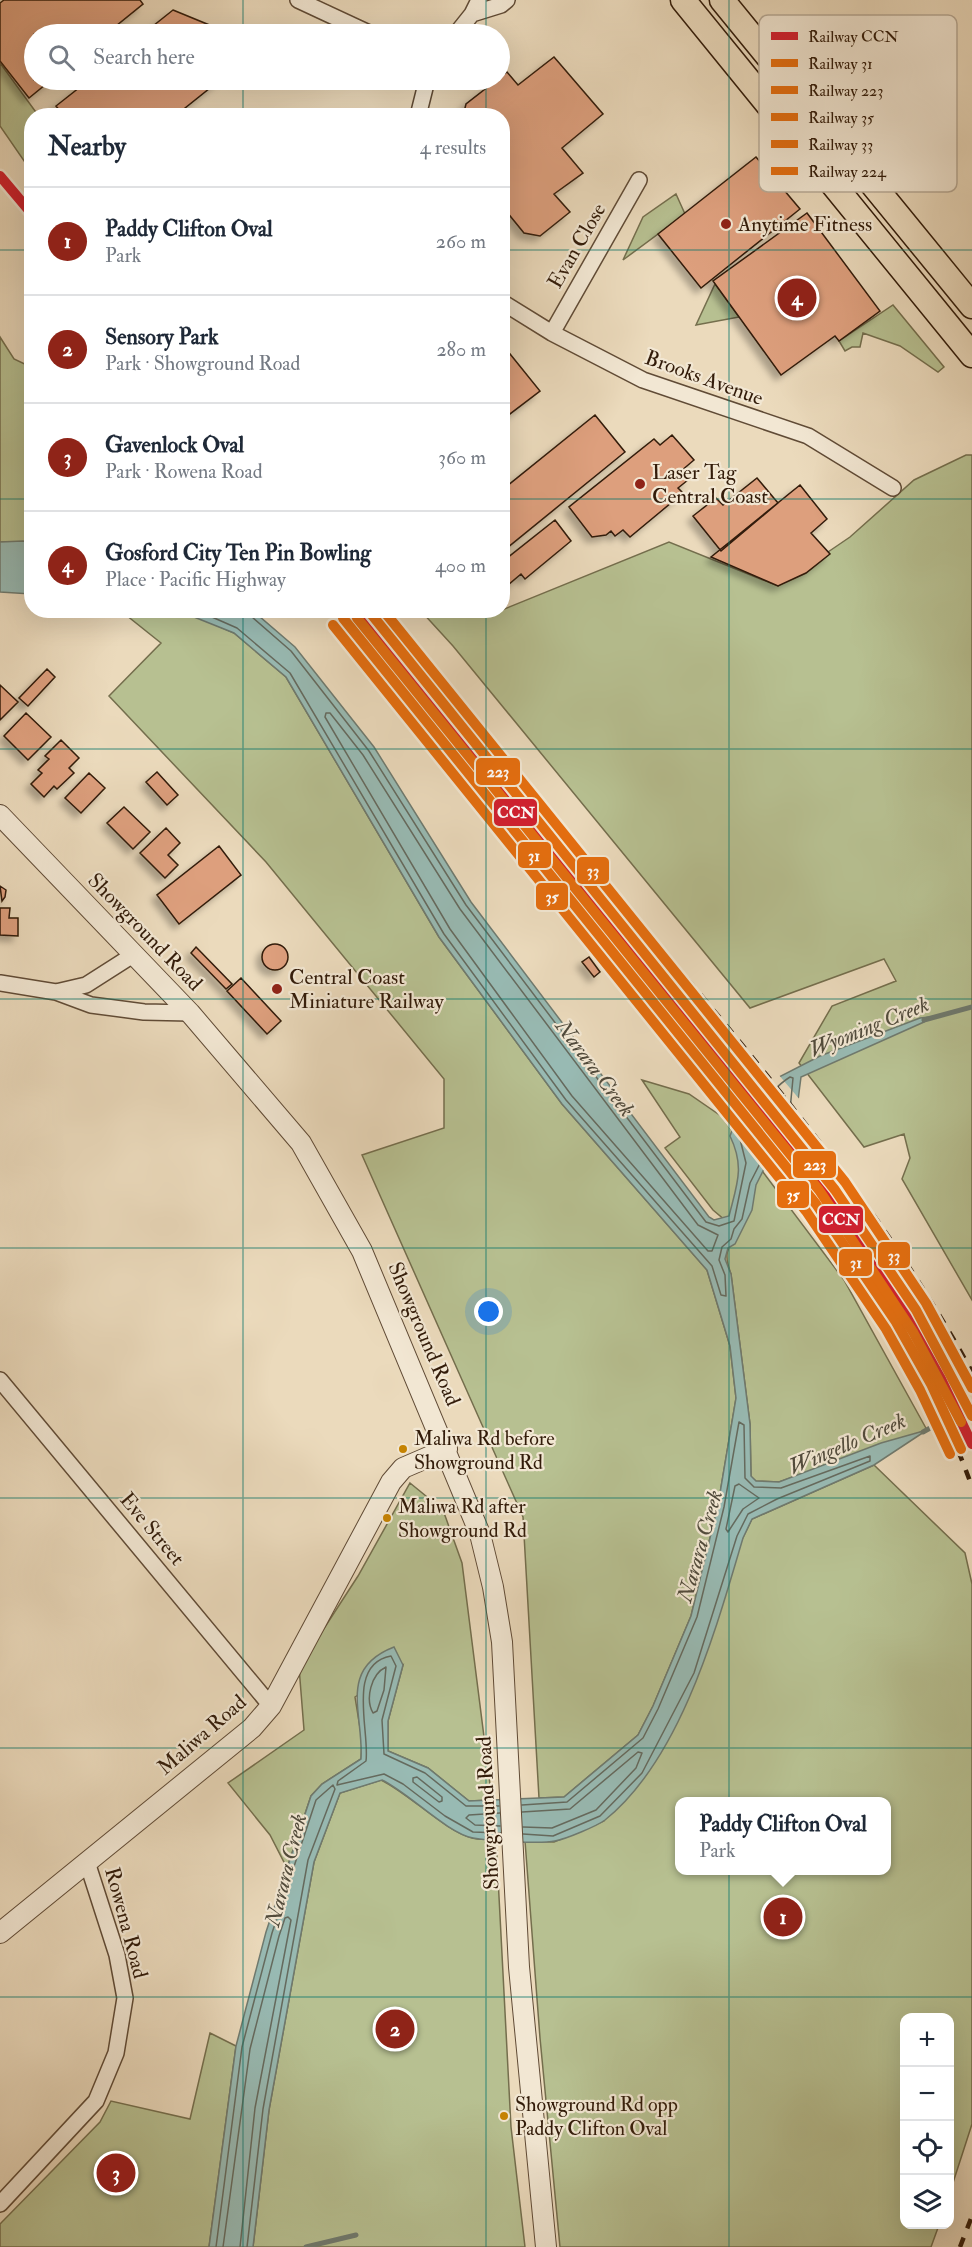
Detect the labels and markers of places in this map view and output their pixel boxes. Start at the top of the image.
place label: Anytime Fitness [737,211,872,238]
marker: Anytime Fitness [719,217,733,231]
pin: 4 [778,276,816,320]
place label: Laser Tag Central Coast [652,459,768,510]
marker: Laser Tag Central Coast [633,477,647,491]
place label: Central Coast Miniature Railway [289,964,444,1015]
marker: Central Coast Miniature Railway [270,982,284,996]
place label: Maliwa Rd before Showground Rd [414,1426,555,1475]
marker: Maliwa Rd before Showground Rd [397,1443,409,1455]
place label: Maliwa Rd after Showground Rd [398,1494,527,1543]
marker: Maliwa Rd after Showground Rd [381,1512,393,1524]
pin: 1 [764,1894,802,1940]
pin: 2 [376,2006,414,2052]
place label: Showground Rd opp Paddy Clifton Oval [515,2092,678,2141]
marker: Showground Rd opp Paddy Clifton Oval [498,2110,510,2122]
pin: 3 [96,2150,136,2196]

